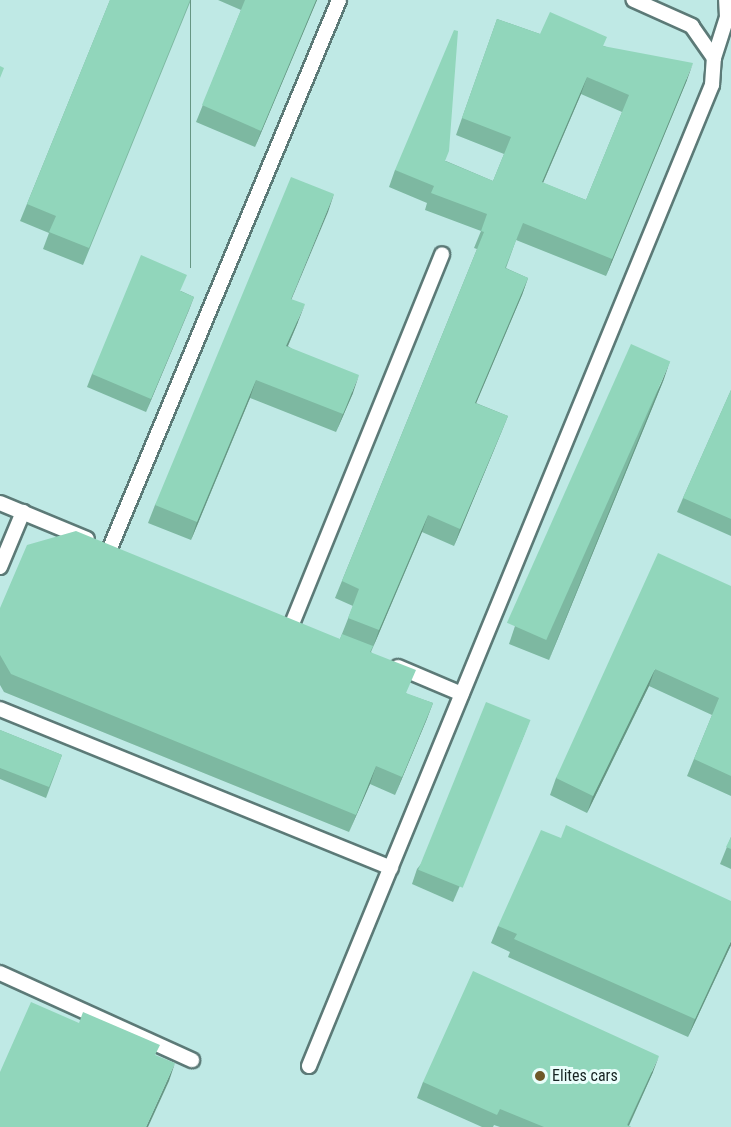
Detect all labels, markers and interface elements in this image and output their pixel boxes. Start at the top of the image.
place label: Elites cars [552,1066,618,1086]
marker: Elites cars [533,1069,547,1083]

